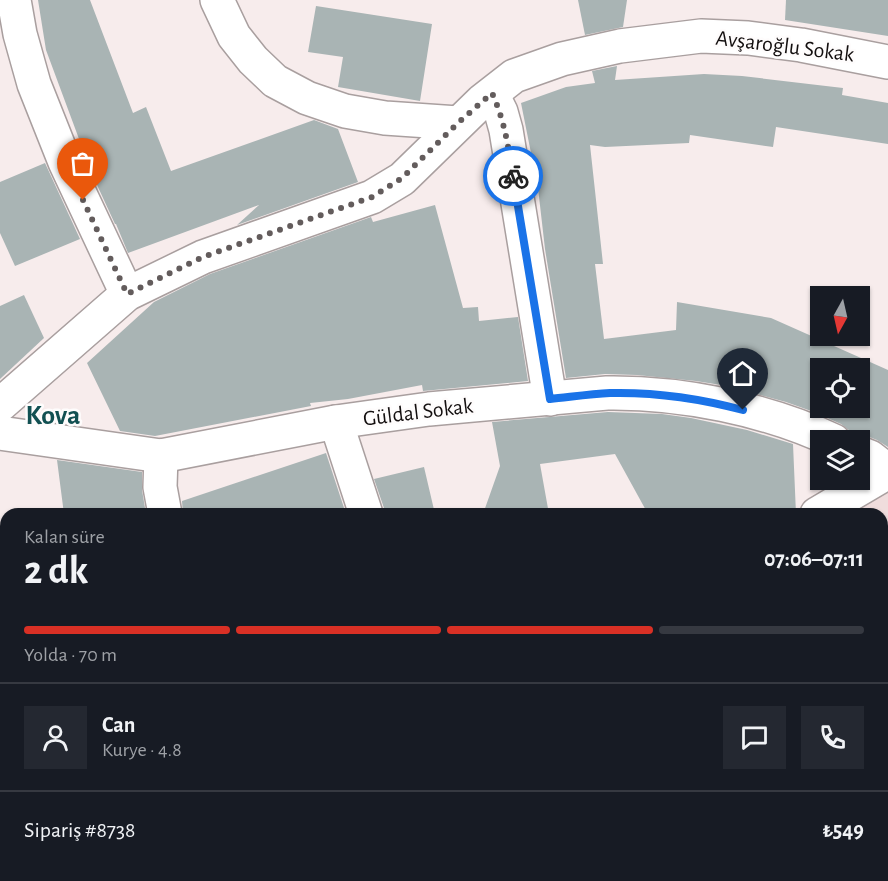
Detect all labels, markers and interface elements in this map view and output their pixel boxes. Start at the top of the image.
street label: Avşaroğlu Sokak [715,27,855,65]
pin [57,138,108,200]
courier [483,146,543,206]
icon: bag [66,147,99,180]
icon: bike [497,160,530,193]
north arrow [810,286,870,346]
map controls [810,286,870,490]
pin [717,348,768,410]
icon: home [726,357,759,390]
button: locate [810,358,870,418]
street label: Güldal Sokak [362,394,474,430]
district label: Kova [26,402,80,430]
button: layers [810,430,870,490]
text: Kalan süre [24,527,105,547]
text: 07:06–07:11 [764,548,864,570]
text: 2 dk [24,552,88,591]
text: Yolda · 70 m [24,645,117,665]
button: person [24,706,87,769]
button: chat [723,706,786,769]
button: phone [801,706,864,769]
text: Can [102,714,135,736]
text: Kurye · 4.8 [102,740,182,760]
text: Sipariş #8738 [24,819,136,841]
text: ₺549 [822,819,864,841]

